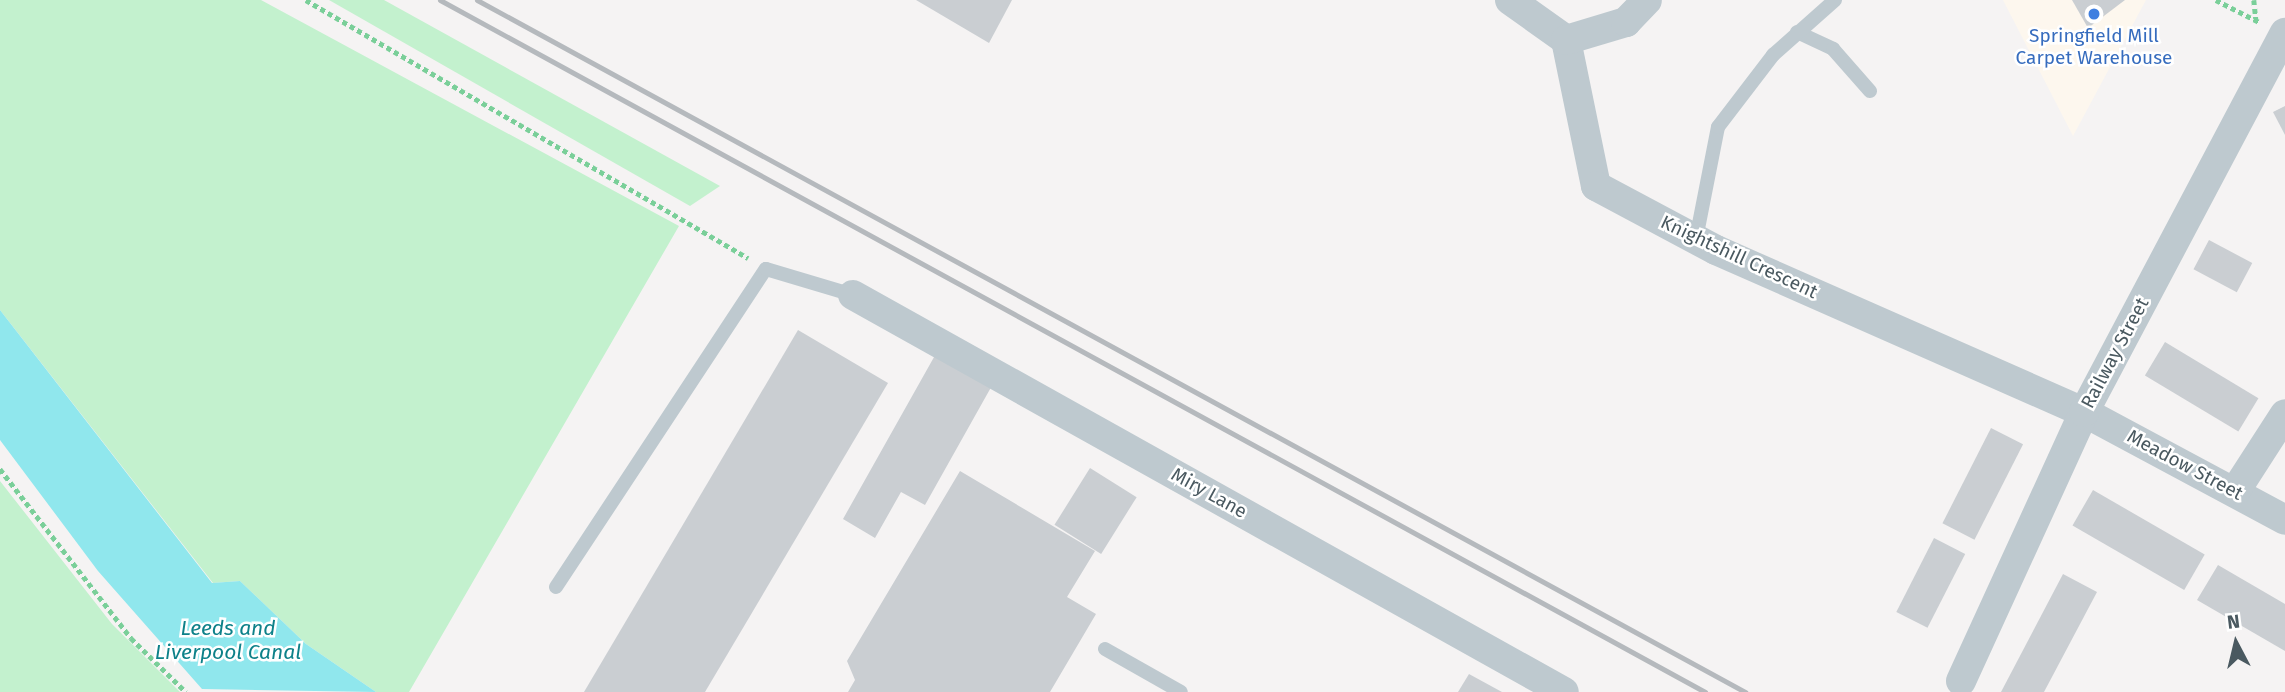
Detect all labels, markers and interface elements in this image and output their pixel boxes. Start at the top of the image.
marker: Springfield Mill Carpet Warehouse [2086,6,2102,22]
place label: Springfield Mill Carpet Warehouse [2016,25,2172,69]
street label: Knightshill Crescent [1657,211,1821,303]
street label: Railway Street [2076,294,2154,412]
street label: Meadow Street [2123,425,2247,505]
street label: Miry Lane [1167,463,1251,523]
north arrow [2201,608,2271,678]
text: N [2226,609,2241,634]
water label: Leeds and Liverpool Canal [155,615,301,665]

